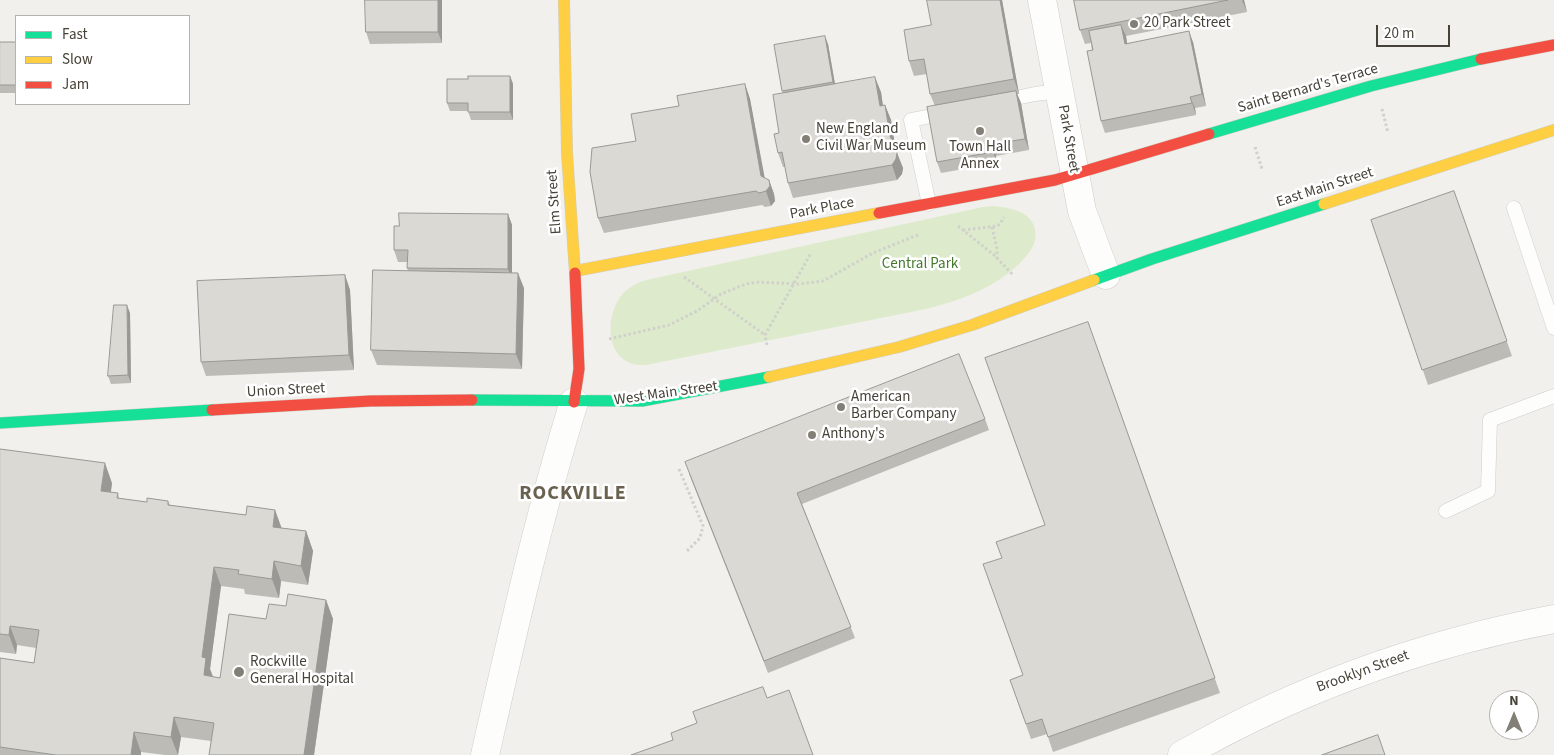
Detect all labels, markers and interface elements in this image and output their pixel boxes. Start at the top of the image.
legend [15,15,190,105]
place label: 20 Park Street [1144,15,1231,33]
scale bar [1379,15,1453,47]
marker: 20 Park Street [1128,18,1140,30]
text: 20 m [1384,23,1414,44]
text: Fast [62,24,88,45]
text: Slow [62,49,93,70]
street label: Saint Bernard's Terrace [1236,60,1380,118]
text: Jam [62,74,89,95]
street label: Park Street [1053,104,1083,174]
place label: New England Civil War Museum [816,121,926,156]
marker: Town Hall Annex [974,125,986,137]
marker: New England Civil War Museum [800,133,812,145]
place label: Town Hall Annex [949,139,1011,174]
street label: East Main Street [1274,164,1376,212]
street label: Elm Street [544,169,566,235]
street label: Park Place [788,194,856,224]
park label: Central Park [882,256,958,274]
street label: West Main Street [613,378,719,410]
street label: Union Street [246,380,326,402]
place label: American Barber Company [851,389,957,424]
marker: American Barber Company [835,401,847,413]
place label: Anthony's [822,426,885,444]
marker: Anthony's [806,429,818,441]
district label: ROCKVILLE [518,483,628,507]
street label: Brooklyn Street [1314,647,1412,697]
place label: Rockville General Hospital [250,654,354,689]
marker: Rockville General Hospital [232,665,246,679]
north arrow [1489,690,1539,740]
text: N [1509,691,1519,711]

